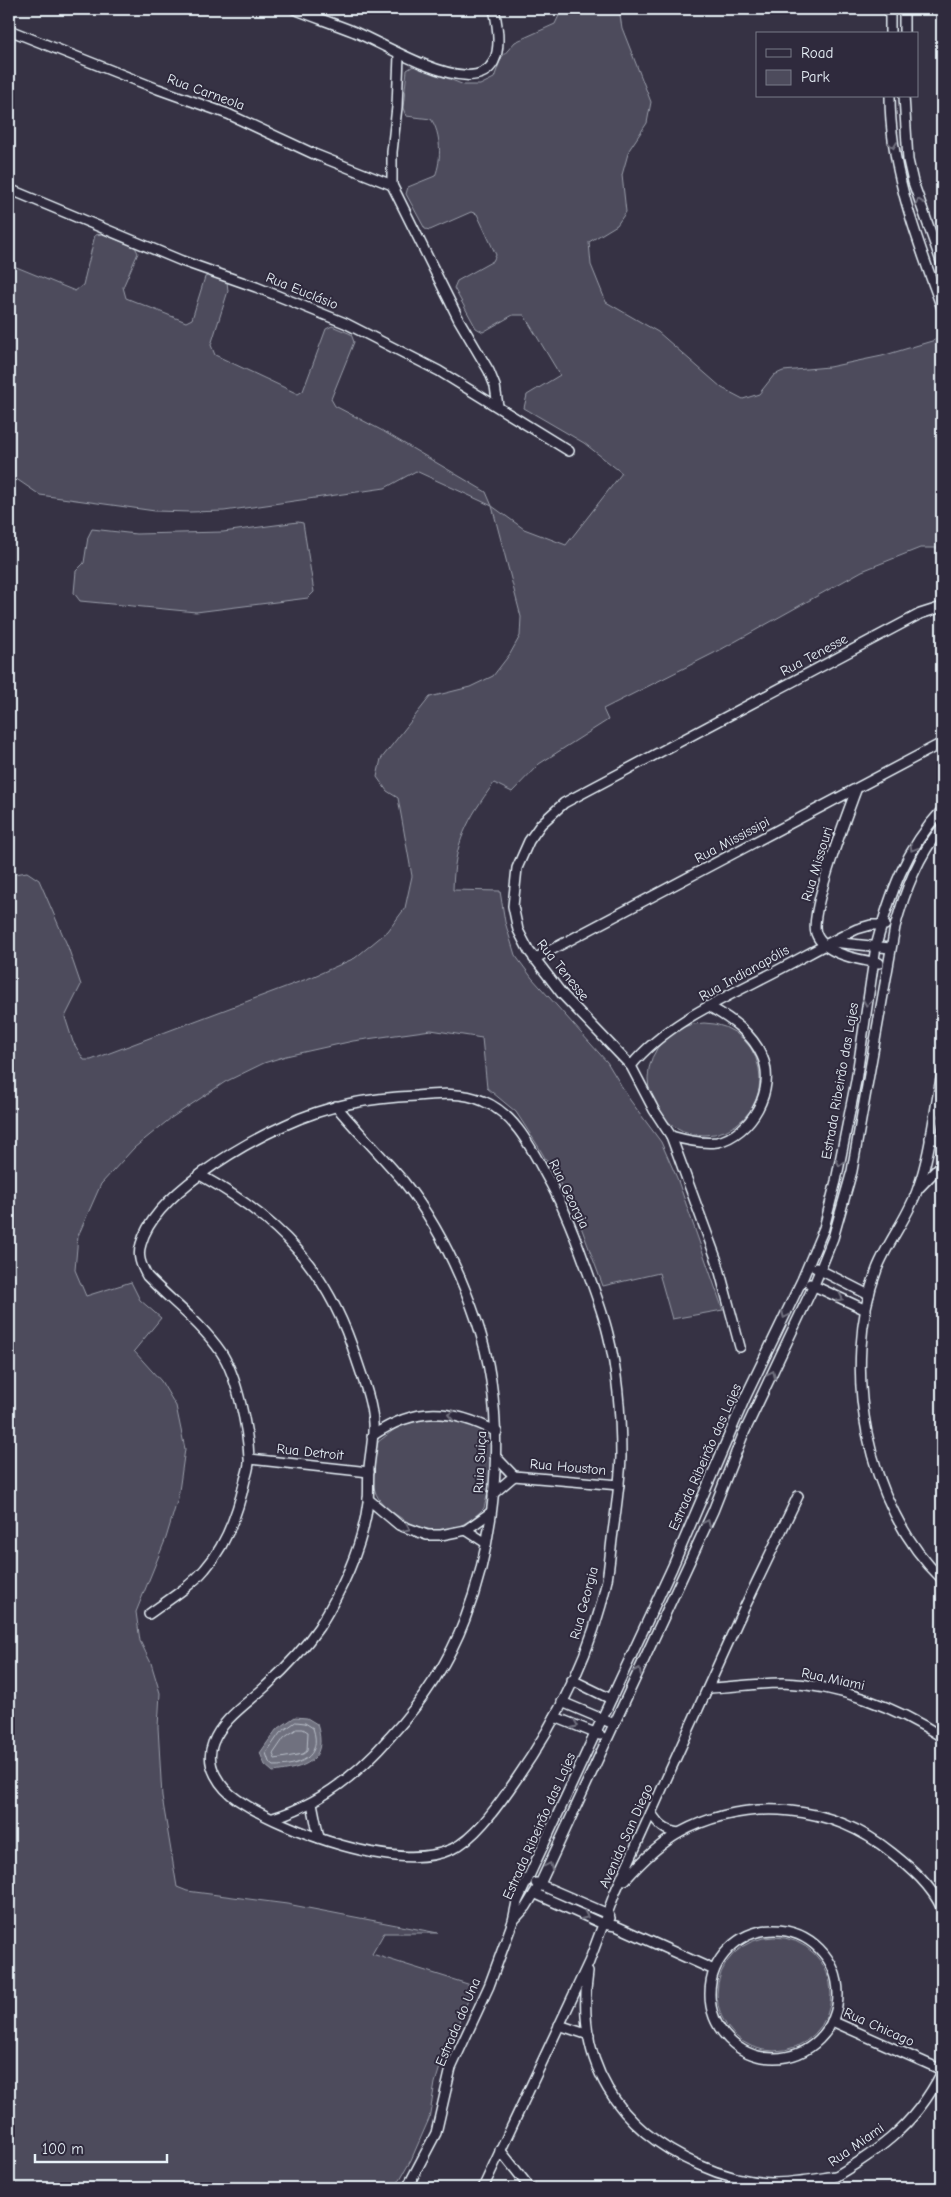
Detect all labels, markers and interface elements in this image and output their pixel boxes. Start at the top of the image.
legend [756,32,918,98]
text: Road [801,44,833,62]
text: Park [801,68,830,86]
street label: Rua Carneola [165,70,247,114]
one-way arrow [887,141,898,149]
one-way arrow [915,198,925,207]
street label: Rua Euclásio [263,269,341,313]
street label: Rua Tenesse [777,630,851,680]
street label: Rua Mississipi [692,813,772,867]
street label: Rua Missouri [798,825,836,903]
one-way arrow [909,843,919,852]
street label: Rua Tenesse [533,936,593,1004]
street label: Rua Indianapólis [696,941,792,1005]
one-way arrow [863,999,873,1007]
street label: Estrada Ribeirão das Lajes [818,1001,862,1161]
street label: Rua Georgia [545,1157,593,1231]
one-way arrow [835,1159,845,1167]
one-way arrow [835,1292,844,1302]
one-way arrow [781,1310,791,1319]
one-way arrow [765,1370,776,1379]
street label: Estrada Ribeirão das Lajes [665,1381,745,1533]
one-way arrow [447,1411,456,1421]
street label: Ruia Suiça [470,1430,490,1494]
street label: Rua Detroit [276,1440,345,1464]
street label: Rua Houston [529,1455,607,1479]
one-way arrow [701,1519,712,1528]
one-way arrow [402,1522,411,1533]
street label: Rua Georgia [566,1565,602,1641]
street label: Rua Miami [800,1664,866,1694]
one-way arrow [632,1667,642,1676]
one-way arrow [570,1719,579,1729]
street label: Estrada Ribeirão das Lajes [499,1750,579,1902]
street label: Avenida San Diego [595,1781,657,1891]
one-way arrow [542,1862,553,1871]
one-way arrow [580,1910,589,1921]
street label: Estrada do Una [432,1975,484,2069]
street label: Rua Chicago [841,2004,917,2050]
street label: Rua Miami [825,2120,887,2170]
scale bar [35,2132,168,2164]
text: 100 m [42,2140,84,2158]

